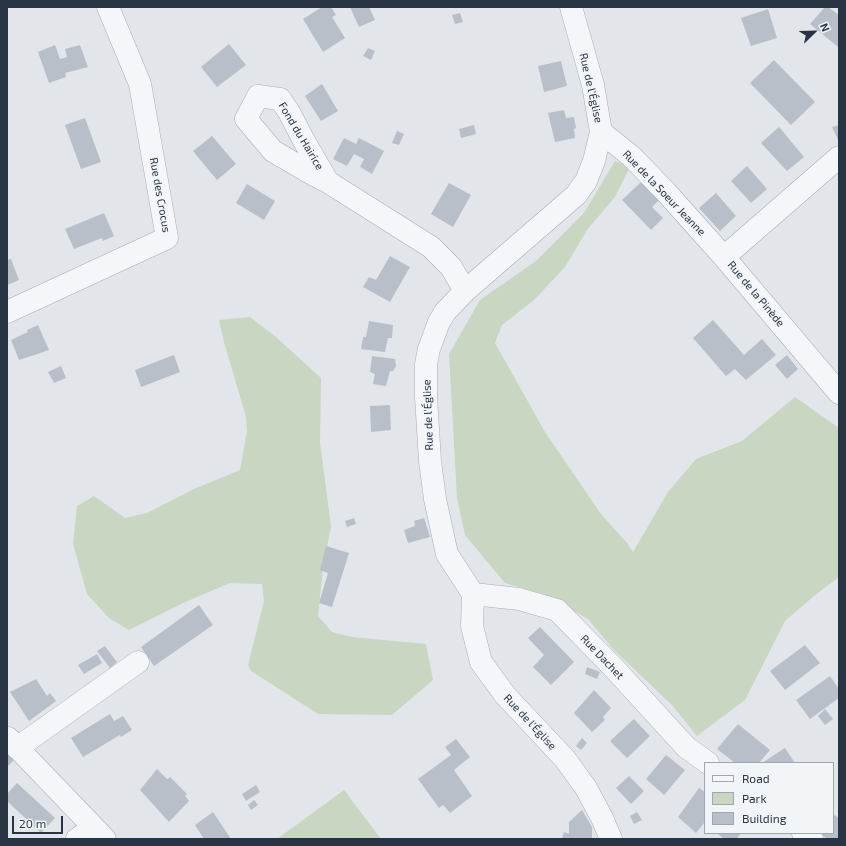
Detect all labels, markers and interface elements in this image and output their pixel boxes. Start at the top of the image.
north arrow [794,12,834,52]
text: N [818,21,833,33]
street label: Rue de l'Église [577,52,605,124]
street label: Fond du Hairice [276,100,326,172]
street label: Rue de la Soeur Jeanne [620,148,708,238]
street label: Rue des Crocus [147,157,173,233]
street label: Rue de la Pinède [725,259,787,329]
street label: Rue de l'Église [420,379,436,451]
street label: Rue Dachet [578,632,626,682]
street label: Rue de l'Église [501,691,559,753]
legend [704,762,834,834]
text: Road [742,771,770,785]
text: Park [742,791,767,805]
scale bar [14,808,65,834]
text: Building [742,811,786,825]
text: 20 m [19,816,46,830]

